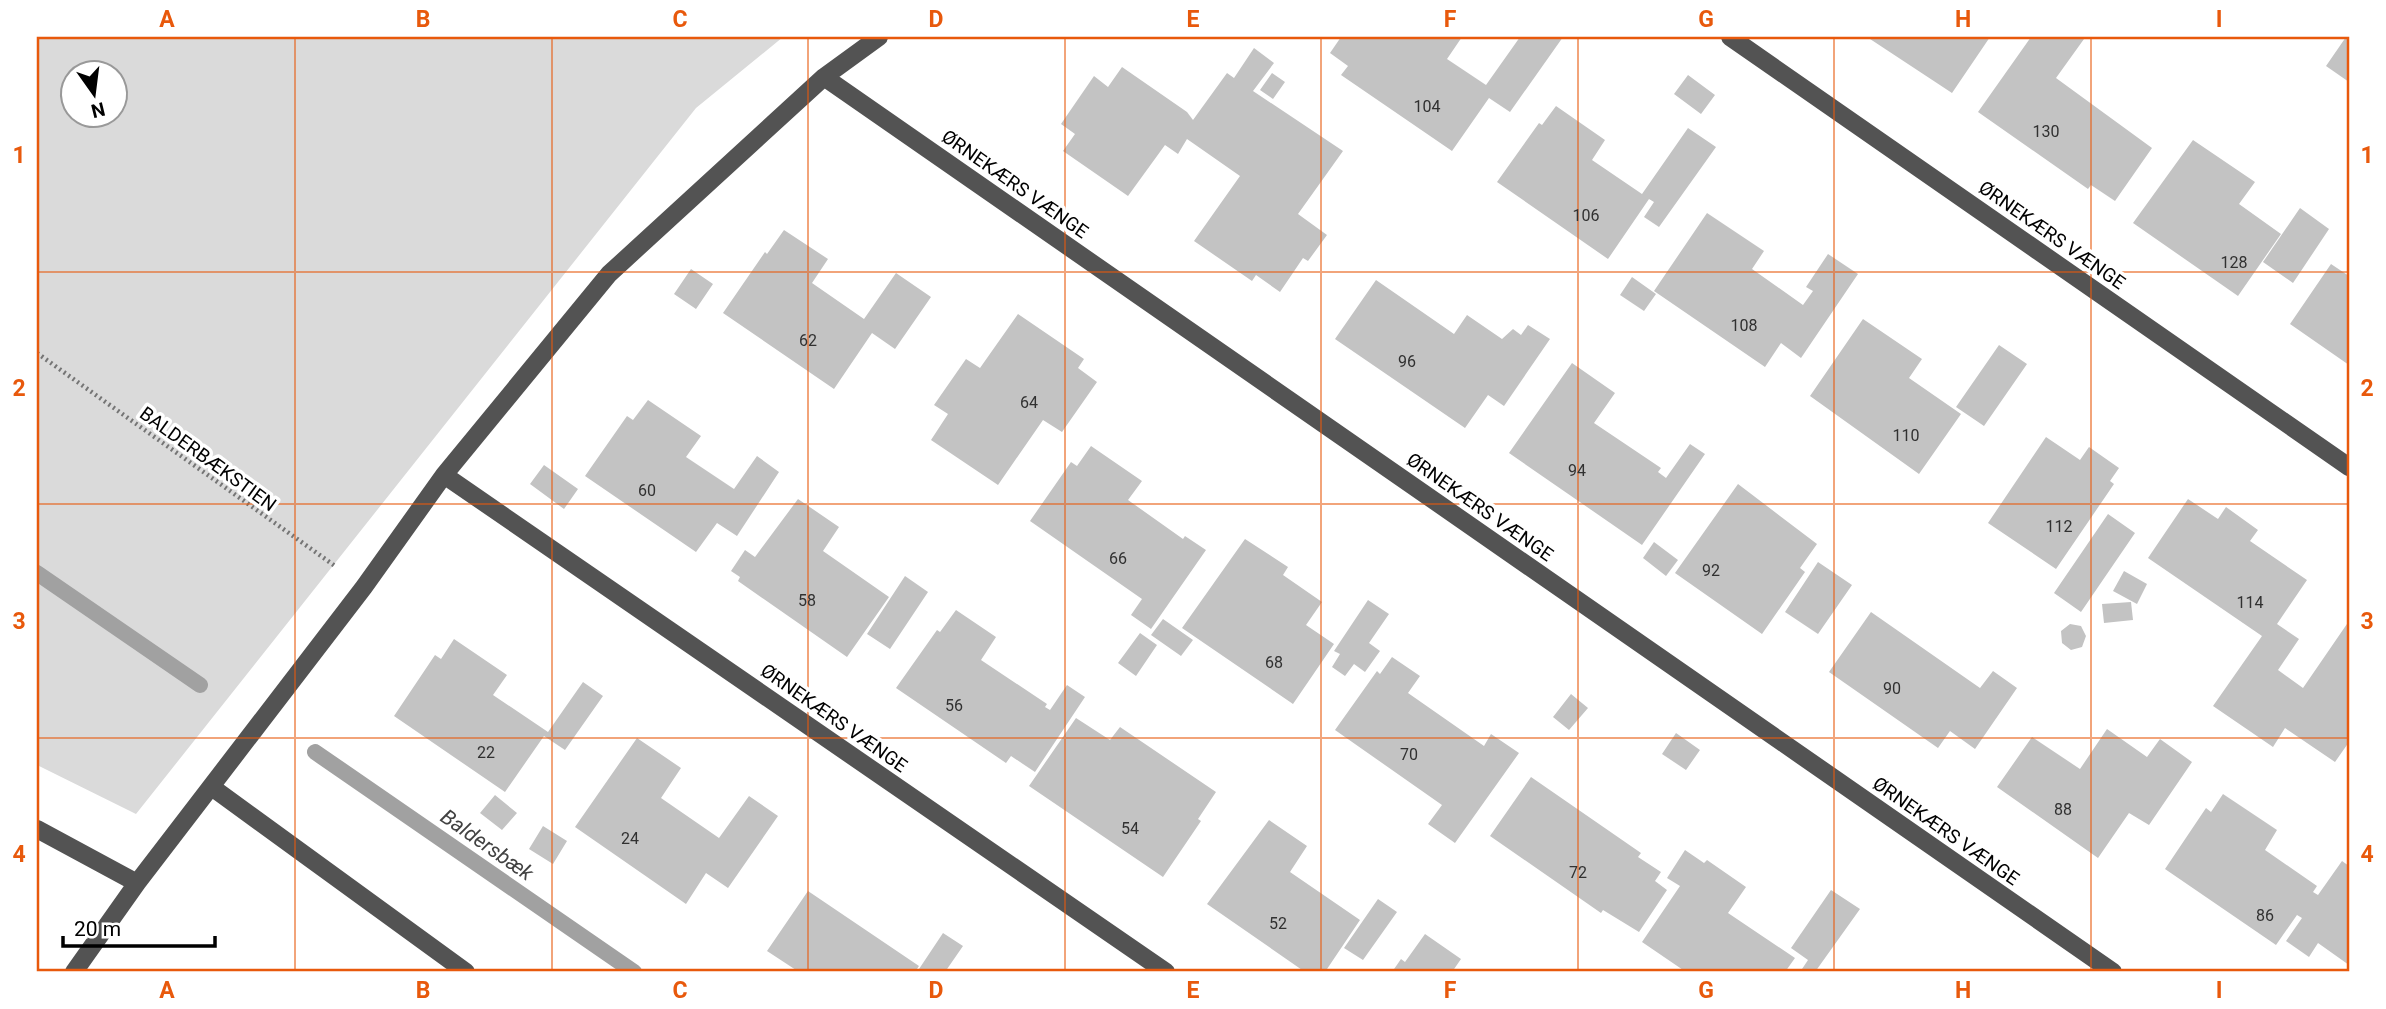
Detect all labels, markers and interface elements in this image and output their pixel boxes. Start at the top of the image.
text: A [159,6,175,33]
text: B [416,6,430,33]
text: C [672,6,688,33]
text: D [929,6,943,33]
text: E [1187,6,1200,33]
text: F [1444,6,1457,33]
text: G [1698,6,1714,33]
text: H [1955,6,1971,33]
text: I [2216,6,2222,33]
north arrow [60,60,130,130]
text: N [89,97,107,123]
house number: 104 [1414,97,1440,116]
house number: 130 [2033,122,2059,141]
street label: ØRNEKÆRS VÆNGE [937,125,1093,243]
text: 1 [12,142,26,169]
text: 1 [2360,142,2374,169]
street label: ØRNEKÆRS VÆNGE [1974,176,2130,294]
house number: 106 [1573,206,1599,225]
house number: 128 [2221,253,2247,272]
house number: 108 [1731,316,1757,335]
house number: 62 [799,331,817,350]
house number: 96 [1398,352,1416,371]
text: 2 [12,375,26,402]
text: 2 [2360,375,2374,402]
house number: 64 [1020,393,1038,412]
street label: BALDERBÆKSTIEN [135,402,281,516]
house number: 110 [1893,426,1919,445]
street label: ØRNEKÆRS VÆNGE [1402,448,1558,566]
house number: 94 [1568,461,1586,480]
house number: 60 [638,481,656,500]
house number: 112 [2046,517,2072,536]
house number: 66 [1109,549,1127,568]
house number: 92 [1702,561,1720,580]
house number: 58 [798,591,816,610]
house number: 114 [2237,593,2263,612]
text: 3 [12,608,26,635]
text: 3 [2360,608,2374,635]
house number: 68 [1265,653,1283,672]
street label: ØRNEKÆRS VÆNGE [756,659,912,777]
house number: 90 [1883,679,1901,698]
house number: 56 [945,696,963,715]
house number: 22 [477,743,495,762]
house number: 70 [1400,745,1418,764]
street label: ØRNEKÆRS VÆNGE [1868,772,2024,890]
house number: 88 [2054,800,2072,819]
water label: Baldersbæk [436,804,538,886]
house number: 54 [1121,819,1139,838]
house number: 24 [621,829,639,848]
text: 4 [12,841,26,868]
text: 4 [2360,841,2374,868]
house number: 72 [1569,863,1587,882]
scale bar [63,904,215,948]
house number: 86 [2256,906,2274,925]
house number: 52 [1269,914,1287,933]
text: 20 m [74,917,121,941]
text: A [159,977,175,1004]
text: B [416,977,430,1004]
text: C [672,977,688,1004]
text: D [929,977,943,1004]
text: E [1187,977,1200,1004]
text: F [1444,977,1457,1004]
text: G [1698,977,1714,1004]
text: H [1955,977,1971,1004]
text: I [2216,977,2222,1004]

